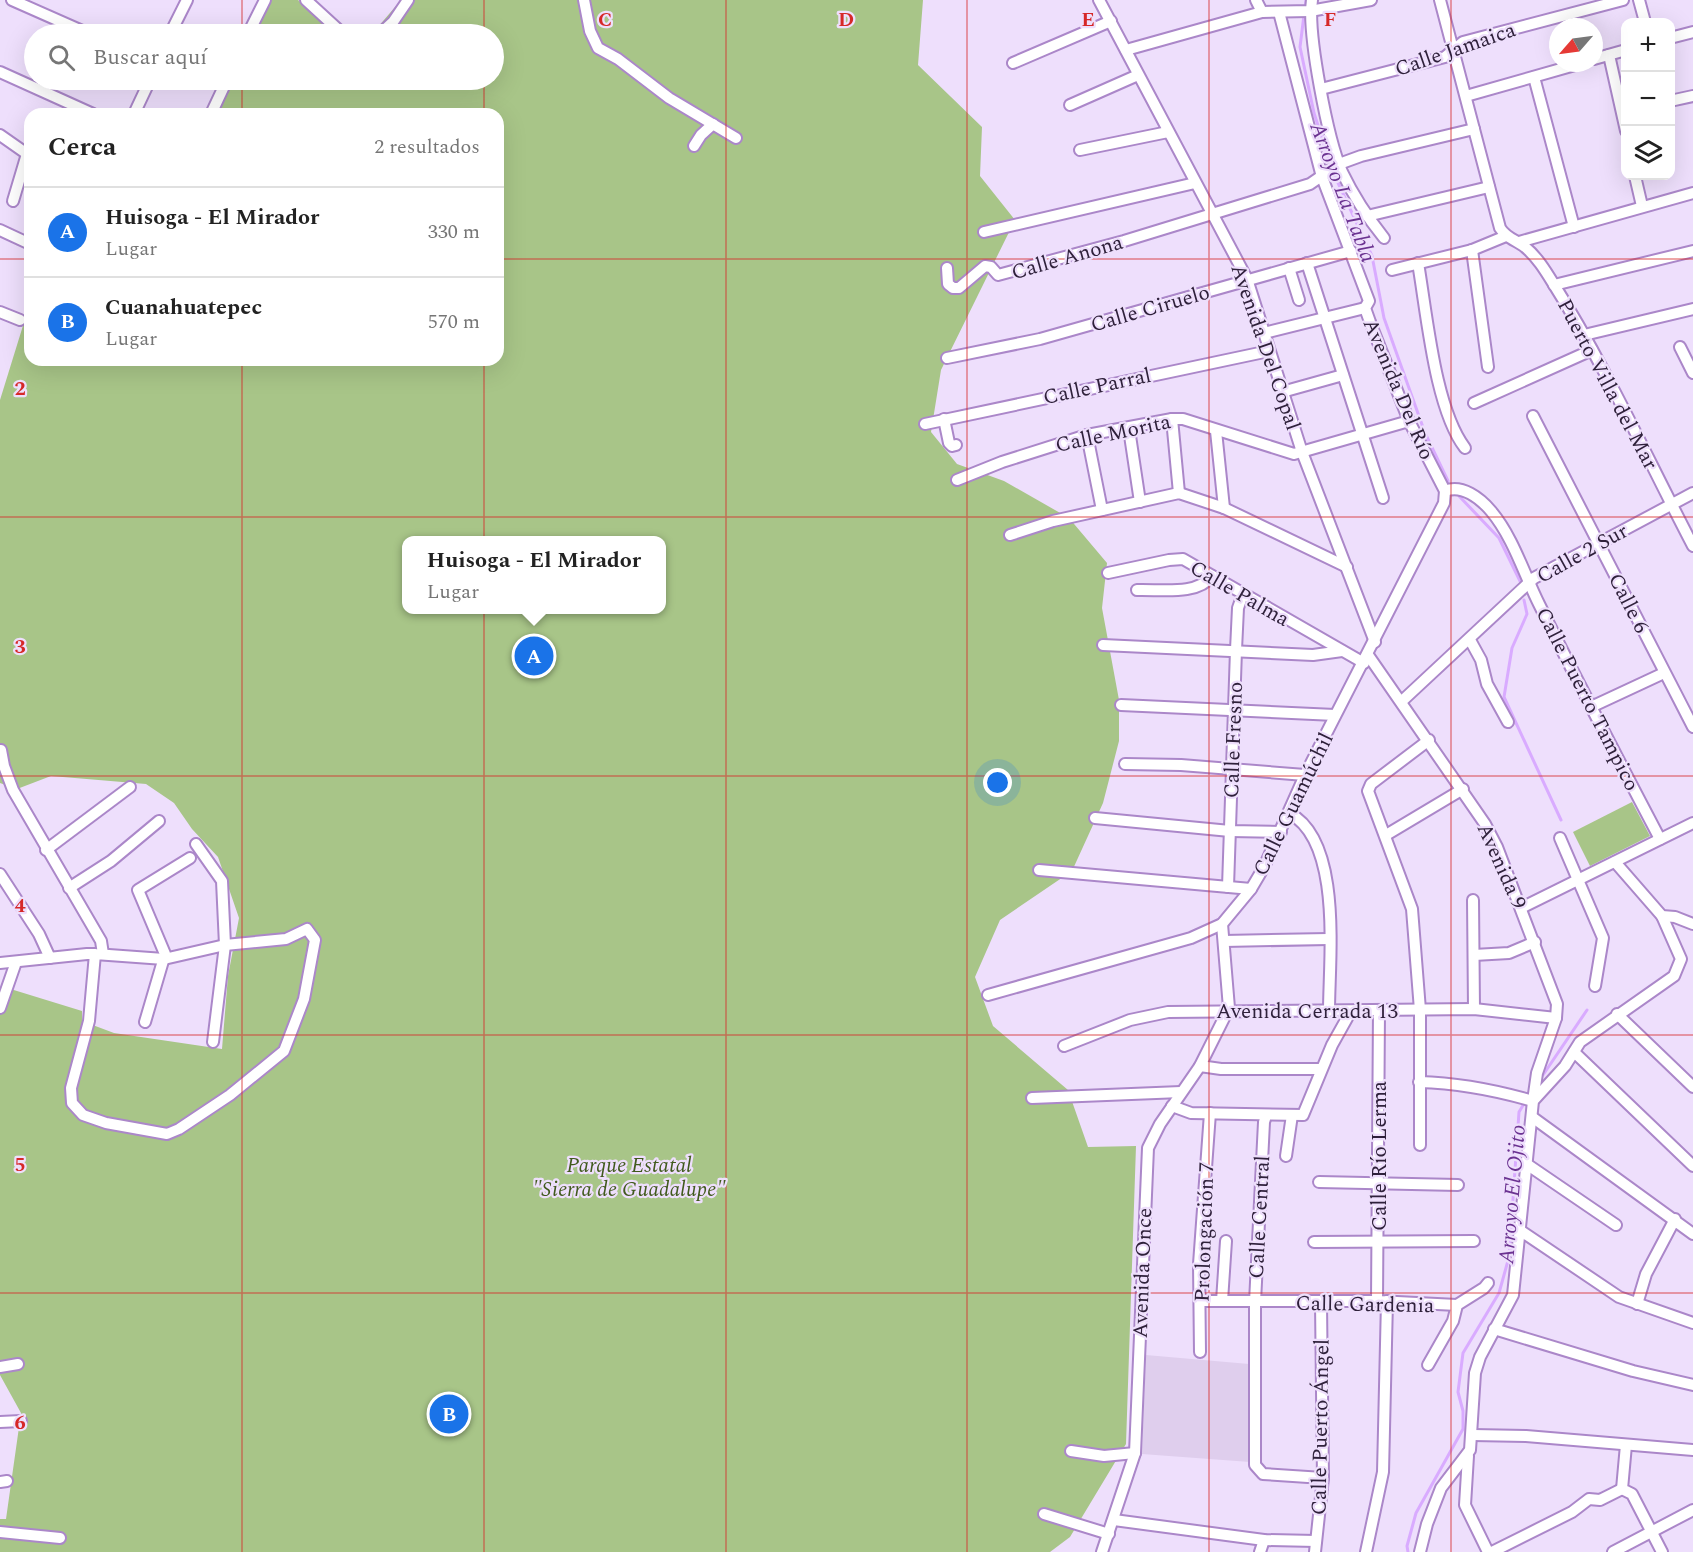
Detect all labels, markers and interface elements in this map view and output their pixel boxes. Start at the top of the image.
text: C [598,5,612,35]
text: D [838,5,854,35]
text: E [1081,5,1095,35]
text: F [1324,5,1336,35]
street label: Calle Jamaica [1390,14,1521,86]
north arrow [1549,18,1603,72]
map controls [1621,18,1675,180]
button: + [1621,18,1675,72]
search box [24,24,504,90]
icon: search [45,41,78,74]
text: Buscar aquí [93,41,207,74]
button: − [1621,72,1675,126]
water label: Arroyo La Tabla [1300,117,1385,268]
button: layers [1621,126,1675,180]
text: Cerca [48,127,116,167]
text: 2 resultados [374,132,480,162]
text: Huisoga - El Mirador [105,201,319,234]
text: A [60,217,75,247]
text: 330 m [428,217,480,247]
street label: Calle Anona [1008,227,1128,289]
text: Lugar [105,234,157,264]
street label: Avenida Del Copal [1222,260,1308,435]
street label: Calle Ciruelo [1087,277,1214,341]
text: Cuanahuatepec [105,291,262,324]
street label: Puerto Villa del Mar [1548,293,1666,476]
text: B [60,307,75,337]
text: 570 m [428,307,480,337]
street label: Avenida Del Río [1354,314,1442,465]
text: Lugar [105,324,157,354]
street label: Calle Parral [1040,360,1154,414]
text: 2 [14,374,26,404]
street label: Calle Morita [1053,406,1175,462]
street label: Calle 2 Sur [1531,516,1634,592]
popup [402,536,666,614]
text: Huisoga - El Mirador [427,544,641,577]
street label: Calle Palma [1184,552,1296,636]
street label: Calle 6 [1599,568,1657,639]
text: Lugar [427,577,479,607]
street label: Calle Puerto Tampico [1527,602,1647,797]
text: 3 [14,632,26,662]
pin: A [514,634,554,678]
street label: Calle Fresno [1216,681,1252,799]
street label: Calle Guamúchil [1245,727,1342,882]
your location [983,768,1012,797]
street label: Avenida 9 [1468,818,1534,915]
text: 4 [14,891,26,921]
street label: Avenida Cerrada 13 [1216,996,1398,1028]
street label: Calle Río Lerma [1364,1080,1396,1231]
water label: Arroyo El Ojito [1490,1123,1535,1266]
text: 5 [14,1150,26,1180]
park label: Parque Estatal "Sierra de Guadalupe" [532,1150,726,1206]
street label: Calle Central [1241,1155,1279,1279]
street label: Prolongación 7 [1187,1162,1223,1303]
street label: Avenida Once [1125,1207,1161,1339]
street label: Calle Gardenia [1295,1288,1435,1322]
street label: Calle Puerto Ángel [1303,1339,1339,1515]
pin: B [430,1392,468,1436]
text: 6 [14,1408,26,1438]

